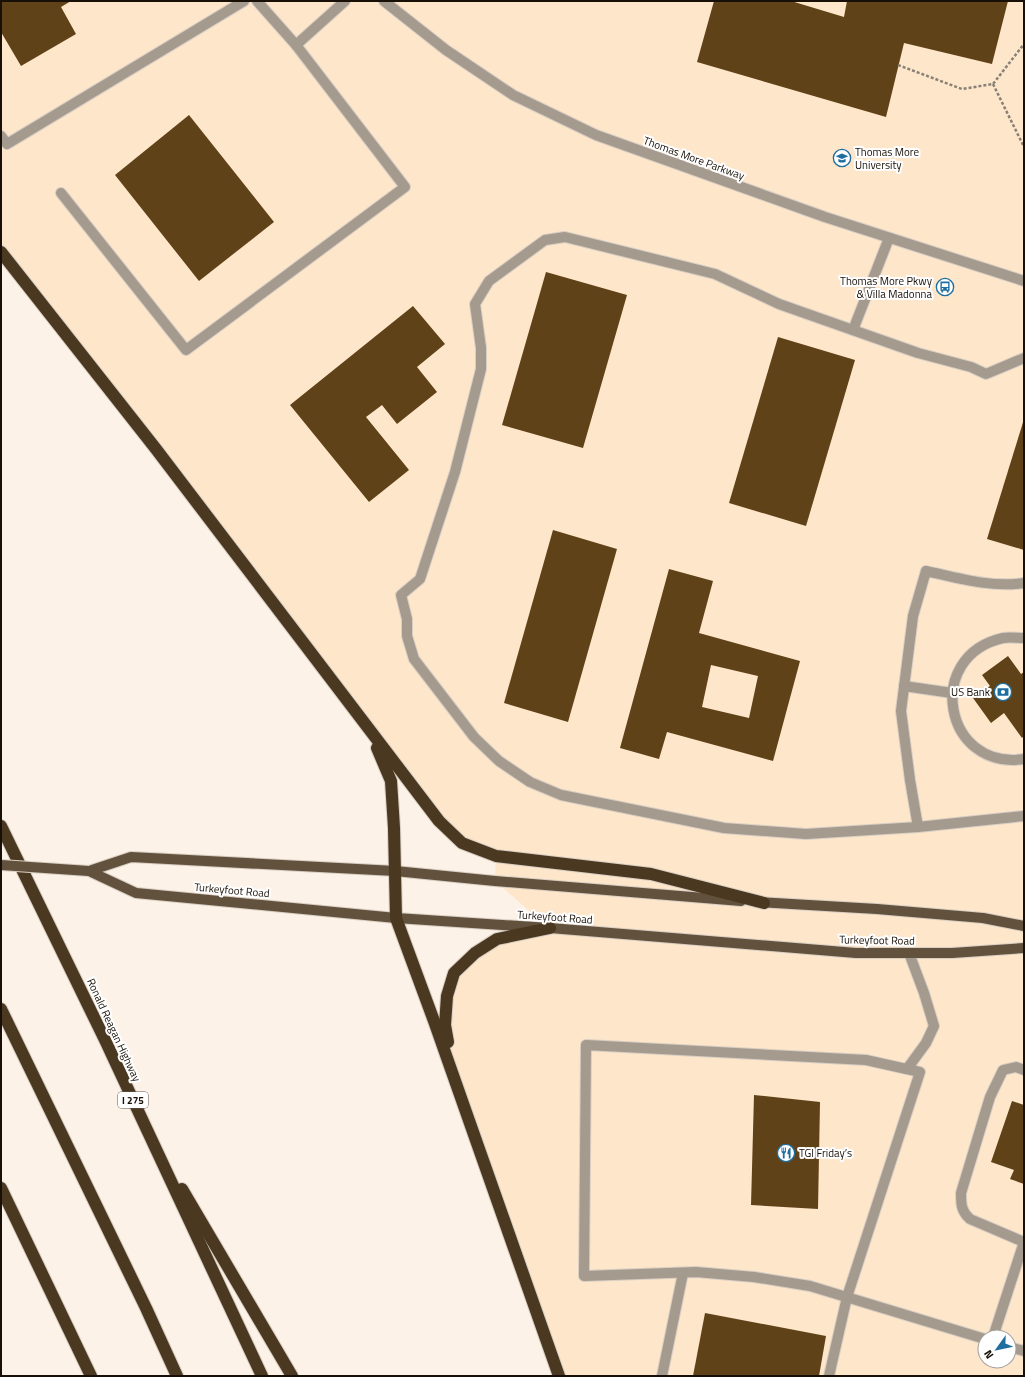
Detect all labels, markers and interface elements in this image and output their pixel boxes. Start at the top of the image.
street label: Thomas More Parkway [641,132,747,184]
place label: Thomas More University [855,144,919,173]
school or university icon: Thomas More University [832,148,852,168]
place label: Thomas More Pkwy & Villa Madonna [840,273,933,302]
bus stop icon: Thomas More Pkwy & Villa Madonna [935,277,955,297]
bank icon: US Bank [993,682,1013,702]
place label: US Bank [951,684,991,700]
street label: Turkeyfoot Road [194,879,271,901]
street label: Turkeyfoot Road [517,906,593,928]
street label: Turkeyfoot Road [839,931,915,949]
street label: Ronald Reagan Highway [83,976,145,1085]
road number: I 275 [118,1092,148,1108]
restaurant icon: TGI Friday’s [776,1143,796,1163]
place label: TGI Friday’s [799,1145,852,1161]
north arrow [977,1329,1017,1369]
text: N [980,1347,997,1362]

